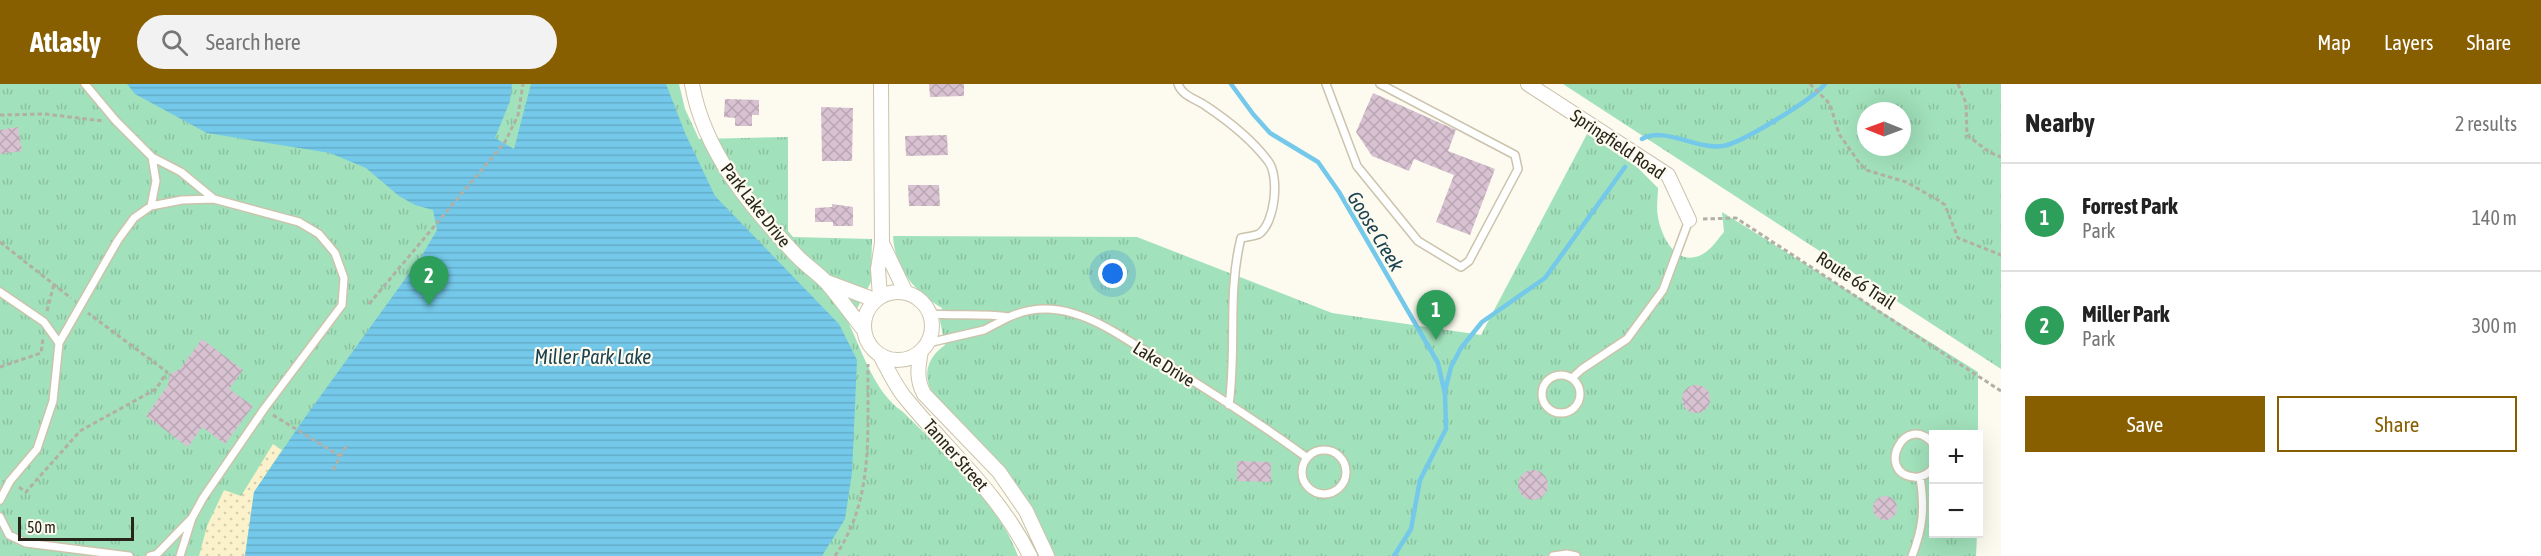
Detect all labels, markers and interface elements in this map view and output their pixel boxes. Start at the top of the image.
search box [137,15,557,69]
text: Atlasly [30,26,101,58]
icon: search [158,26,191,59]
text: Search here [206,29,301,55]
text: Map [2317,30,2351,54]
text: Layers [2384,30,2434,54]
text: Share [2467,30,2511,54]
north arrow [1857,102,1911,156]
street label: Springfield Road [1567,105,1669,183]
text: Nearby [2025,108,2095,138]
text: 2 results [2455,112,2517,135]
street label: Park Lake Drive [717,159,795,251]
water label: Goose Creek [1343,187,1409,275]
text: Forrest Park [2082,193,2178,219]
text: 1 [2040,206,2049,229]
text: 140 m [2472,206,2517,229]
text: Park [2082,219,2115,242]
street label: Route 66 Trail [1812,247,1900,314]
pin: 2 [410,256,448,306]
your location [1098,259,1127,288]
pin: 1 [1416,290,1456,340]
text: Miller Park [2082,301,2169,327]
text: 2 [2040,314,2049,337]
text: 300 m [2472,314,2517,337]
text: Park [2082,327,2115,350]
street label: Lake Drive [1129,337,1199,391]
water label: Miller Park Lake [535,345,651,368]
button: Save [2025,396,2265,452]
button: Share [2277,396,2517,452]
street label: Tanner Street [919,415,993,495]
map controls [1929,430,1983,538]
button: + [1929,430,1983,484]
button: − [1929,484,1983,538]
scale bar [18,514,134,542]
text: 50 m [27,518,56,536]

